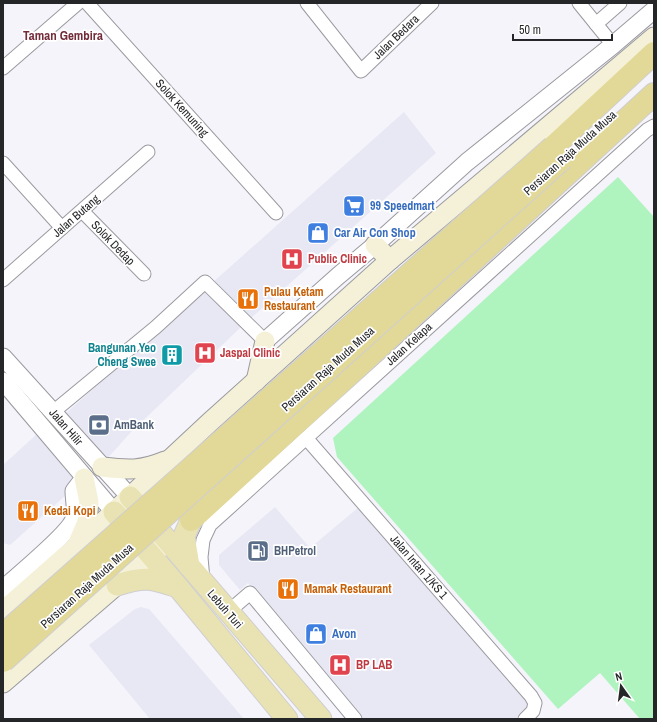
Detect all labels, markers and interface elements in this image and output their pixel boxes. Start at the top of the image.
street label: Jalan Bedara [370,11,423,63]
scale bar [513,16,612,42]
text: 50 m [519,22,541,38]
district label: Taman Gembira [23,27,103,44]
street label: Solok Kemuning [152,76,212,141]
street label: Persiaran Raja Muda Musa [520,107,620,199]
street label: Jalan Butang [49,191,103,241]
supermarket icon: 99 Speedmart [341,193,367,219]
place label: 99 Speedmart [370,198,435,214]
street label: Solok Dedap [88,217,138,269]
shop icon: Car Air Con Shop [305,220,331,246]
place label: Car Air Con Shop [334,225,416,241]
hospital icon: Public Clinic [279,246,305,272]
place label: Public Clinic [308,251,368,267]
place label: Pulau Ketam Restaurant [264,284,324,314]
restaurant icon: Pulau Ketam Restaurant [235,286,261,312]
street label: Jalan Kelapa [383,319,436,369]
street label: Persiaran Raja Muda Musa [278,323,378,415]
place label: Bangunan Yeo Cheng Swee [88,340,157,370]
hospital icon: Jaspal Clinic [192,340,218,366]
building icon: Bangunan Yeo Cheng Swee [159,342,185,368]
place label: Jaspal Clinic [220,345,281,361]
street label: Jalan Hilir [45,405,87,450]
bank icon: AmBank [86,412,112,438]
place label: AmBank [114,417,154,433]
restaurant icon: Kedai Kopi [15,498,41,524]
place label: Kedai Kopi [44,503,96,519]
street label: Jalan Intan 1/KS 1 [387,531,452,603]
fuel station icon: BHPetrol [245,538,271,564]
street label: Persiaran Raja Muda Musa [37,540,137,632]
place label: BHPetrol [274,543,316,559]
restaurant icon: Mamak Restaurant [275,576,301,602]
place label: Mamak Restaurant [304,581,392,597]
street label: Lebuh Turi [204,586,246,632]
shop icon: Avon [303,621,329,647]
place label: Avon [332,626,356,642]
hospital icon: BP LAB [327,652,353,678]
place label: BP LAB [356,657,392,673]
north arrow [601,666,641,706]
text: N [614,669,623,684]

